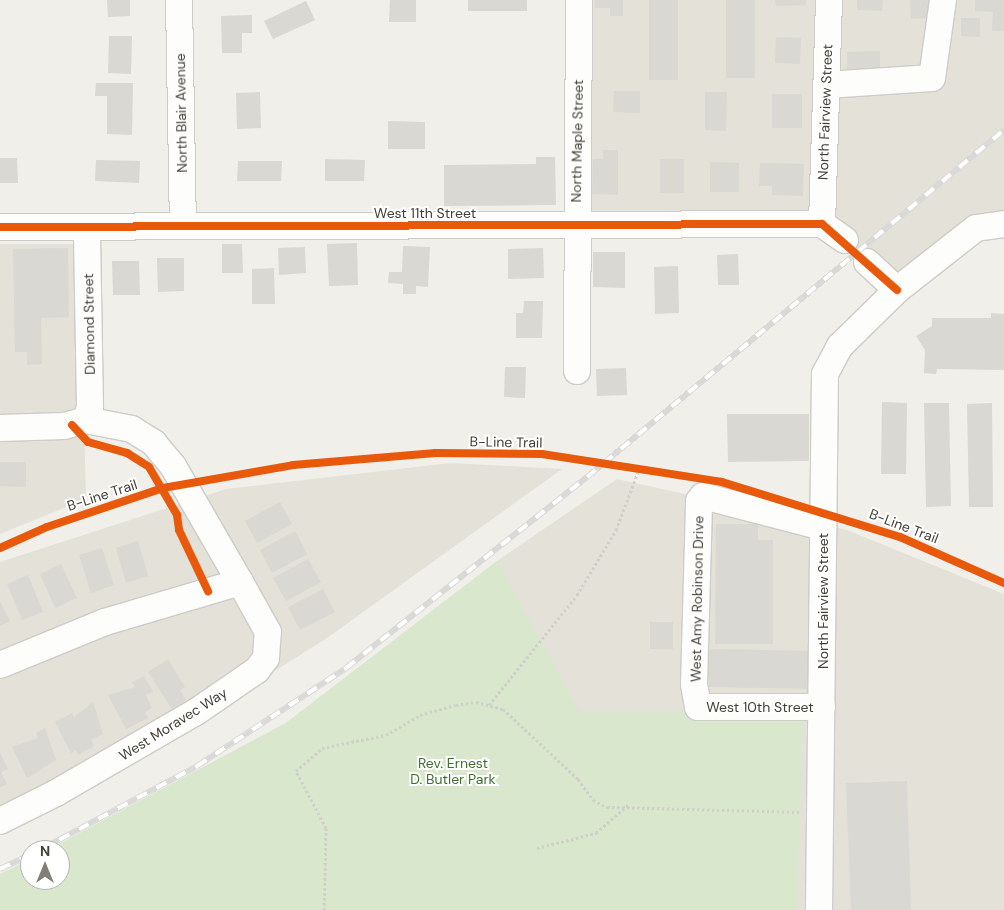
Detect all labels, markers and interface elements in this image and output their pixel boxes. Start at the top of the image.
street label: North Fairview Street [814,44,836,180]
street label: North Blair Avenue [172,53,190,173]
street label: North Maple Street [568,79,586,203]
street label: West 11th Street [374,205,476,221]
street label: Diamond Street [80,273,98,375]
street label: B-Line Trail [469,433,543,451]
street label: B-Line Trail [65,476,139,514]
street label: B-Line Trail [867,505,941,547]
street label: West Amy Robinson Drive [687,516,707,682]
street label: North Fairview Street [815,533,831,669]
street label: West Moravec Way [116,684,230,764]
street label: West 10th Street [706,699,814,715]
park label: Rev. Ernest D. Butler Park [410,755,496,788]
north arrow [20,840,70,890]
text: N [40,842,50,860]

